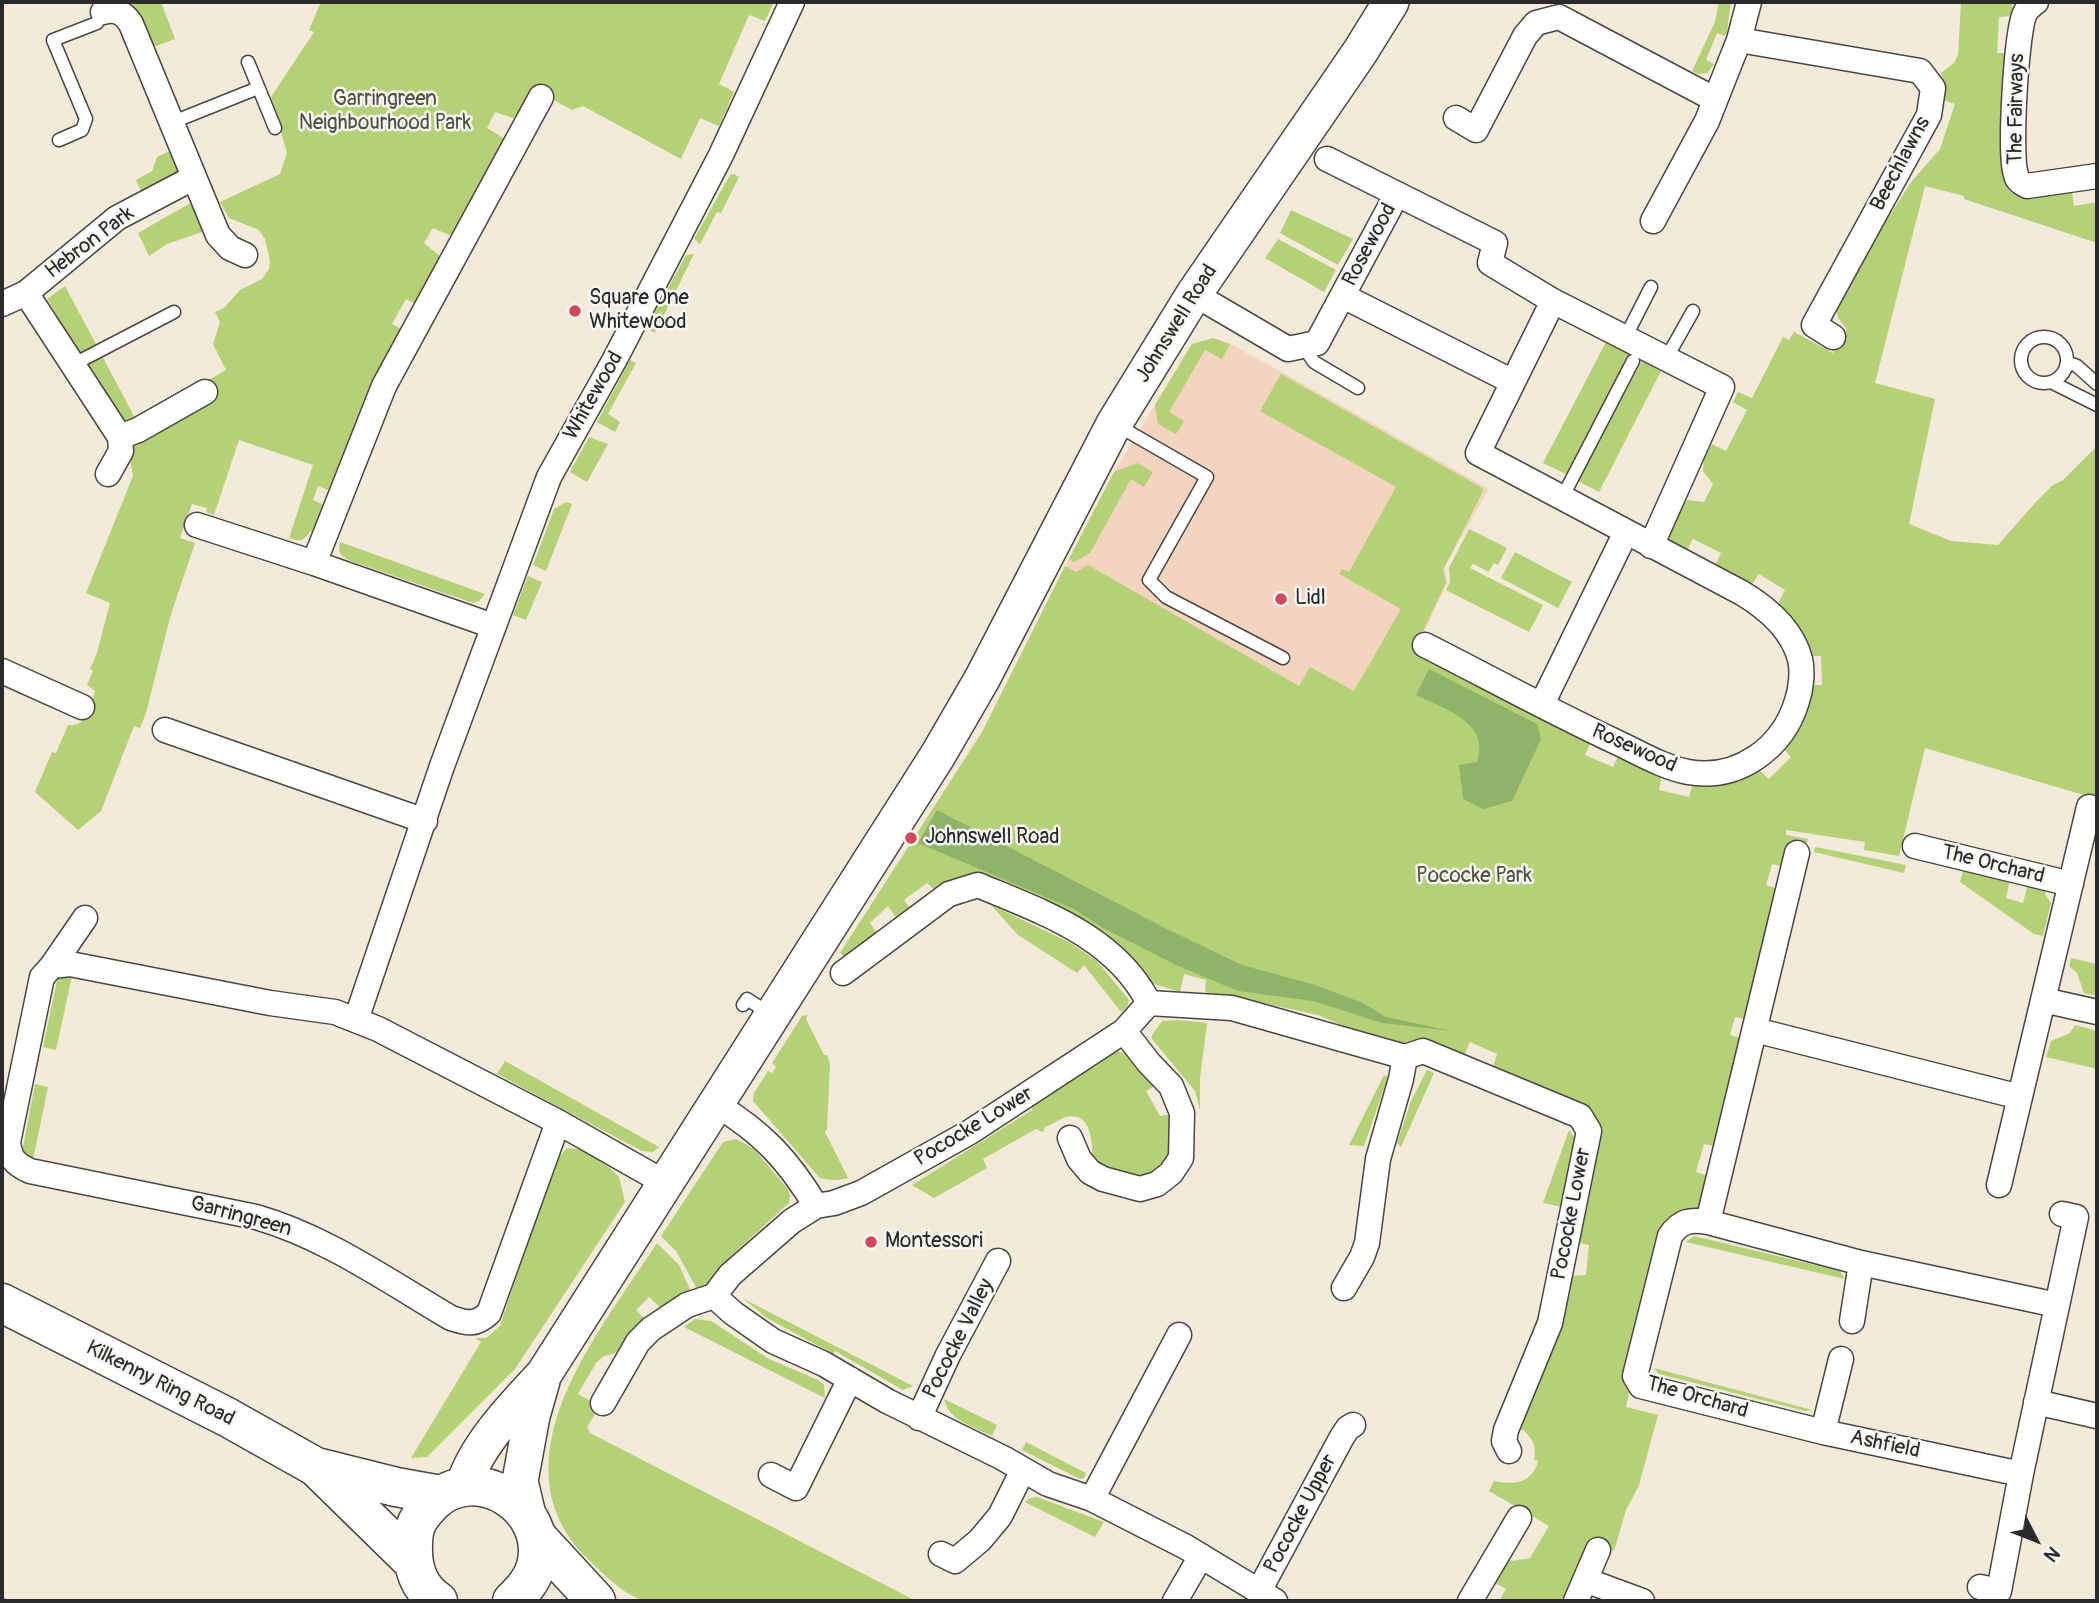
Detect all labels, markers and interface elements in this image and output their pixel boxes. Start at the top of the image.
street label: The Fairways [2003,53,2031,165]
park label: Garringreen Neighbourhood Park [299,87,471,137]
street label: Beechlawns [1866,113,1936,215]
street label: Rosewood [1338,199,1402,291]
street label: Hebron Park [41,201,139,285]
street label: Johnswell Road [1131,260,1223,388]
place label: Square One Whitewood [589,286,689,336]
marker: Square One Whitewood [567,303,583,319]
street label: Whitewood [559,347,629,445]
place label: Lidl [1295,586,1326,612]
marker: Lidl [1273,591,1289,607]
street label: Rosewood [1588,719,1680,779]
place label: Johnswell Road [925,825,1060,851]
marker: Johnswell Road [903,830,919,846]
street label: The Orchard [1939,840,2047,890]
park label: Pococke Park [1416,864,1532,890]
street label: Pococke Lower [910,1082,1038,1172]
street label: Pococke Lower [1547,1146,1597,1282]
street label: Garringreen [188,1191,294,1243]
place label: Montessori [885,1229,983,1255]
marker: Montessori [863,1234,879,1250]
street label: Pococke Valley [918,1275,1000,1403]
street label: Kilkenny Ring Road [82,1336,238,1432]
street label: The Orchard [1643,1371,1751,1425]
street label: Ashfield [1848,1425,1922,1465]
street label: Pococke Upper [1259,1450,1343,1578]
north arrow [2001,1505,2071,1575]
text: N [2038,1541,2065,1567]

